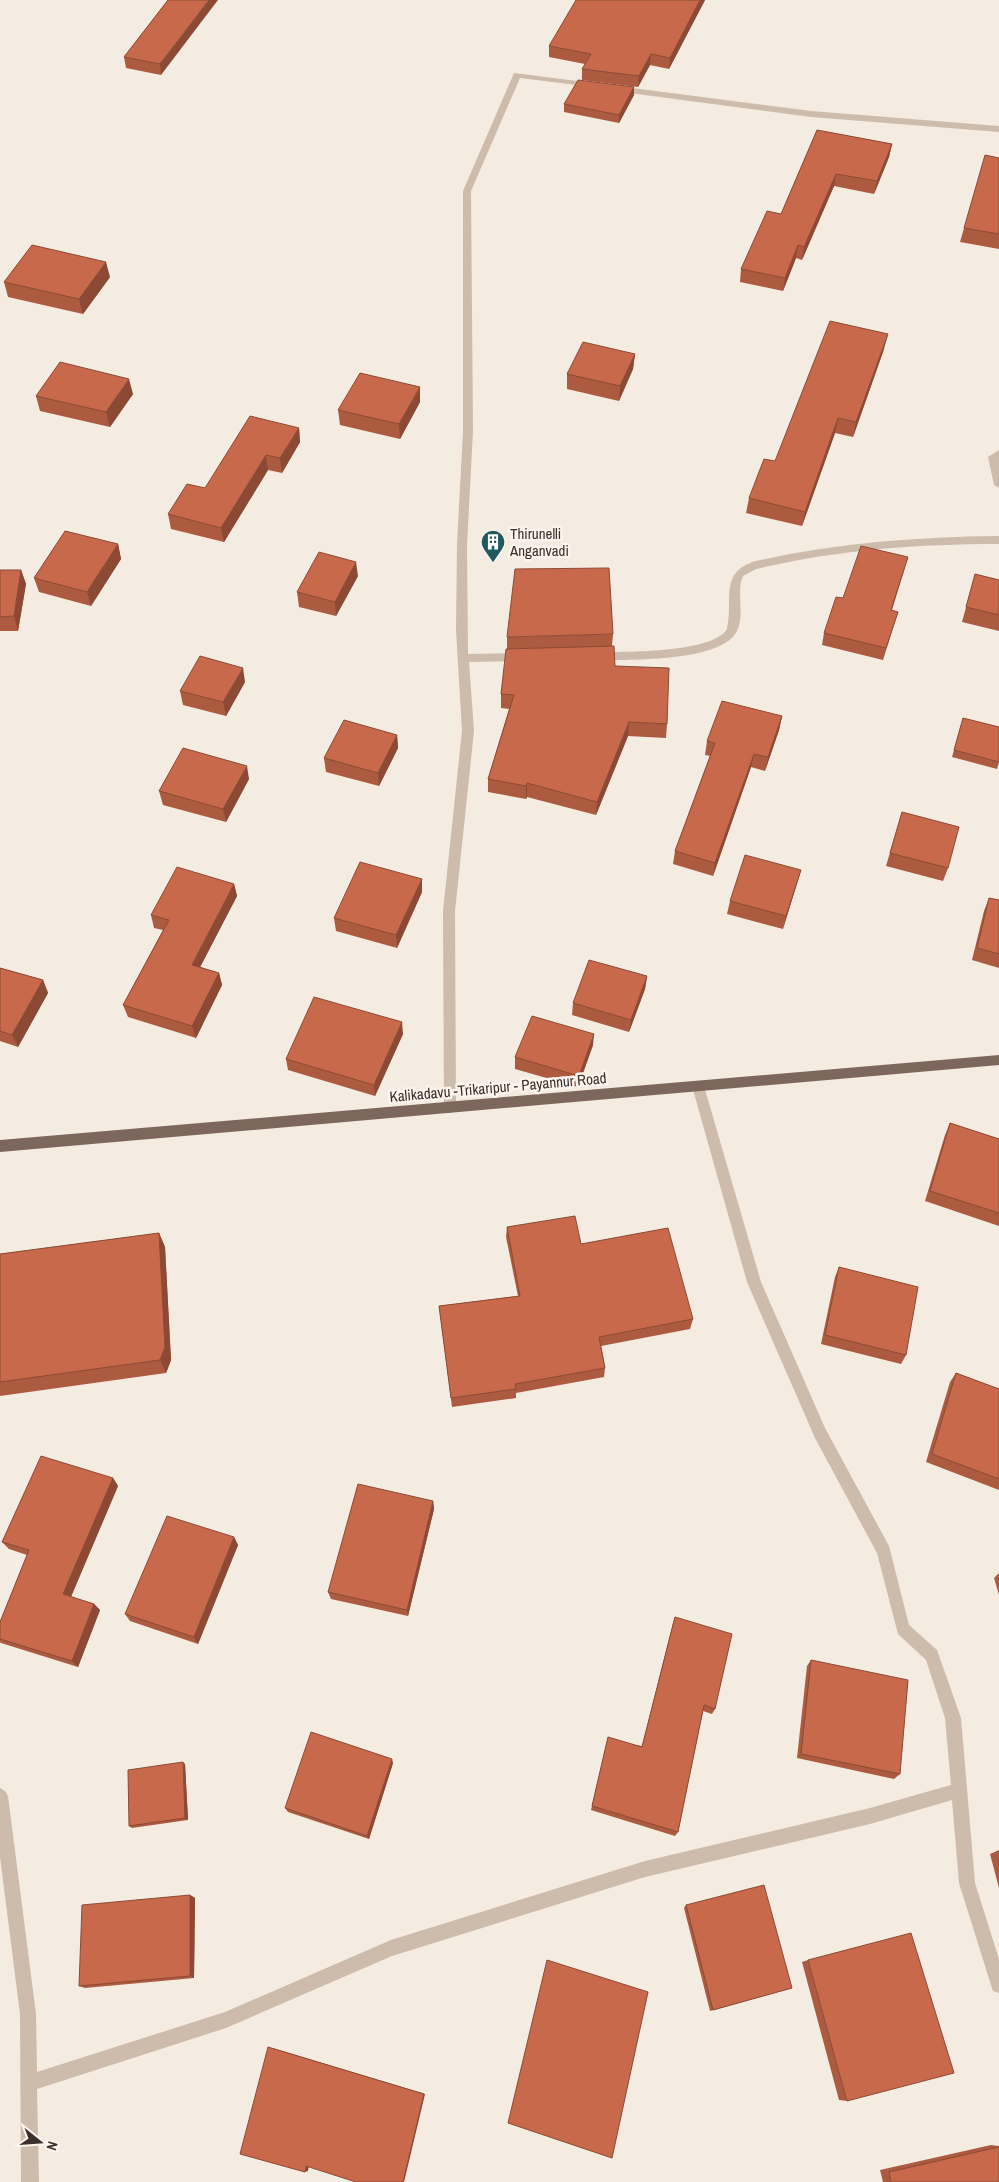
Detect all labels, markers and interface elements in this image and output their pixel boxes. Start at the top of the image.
place label: Thirunelli Anganvadi [509,523,569,561]
building icon: Thirunelli Anganvadi [480,529,506,563]
street label: Kalikadavu -Trikaripur - Payannur Road [389,1067,607,1107]
north arrow [15,2117,65,2167]
text: N [43,2139,62,2152]

